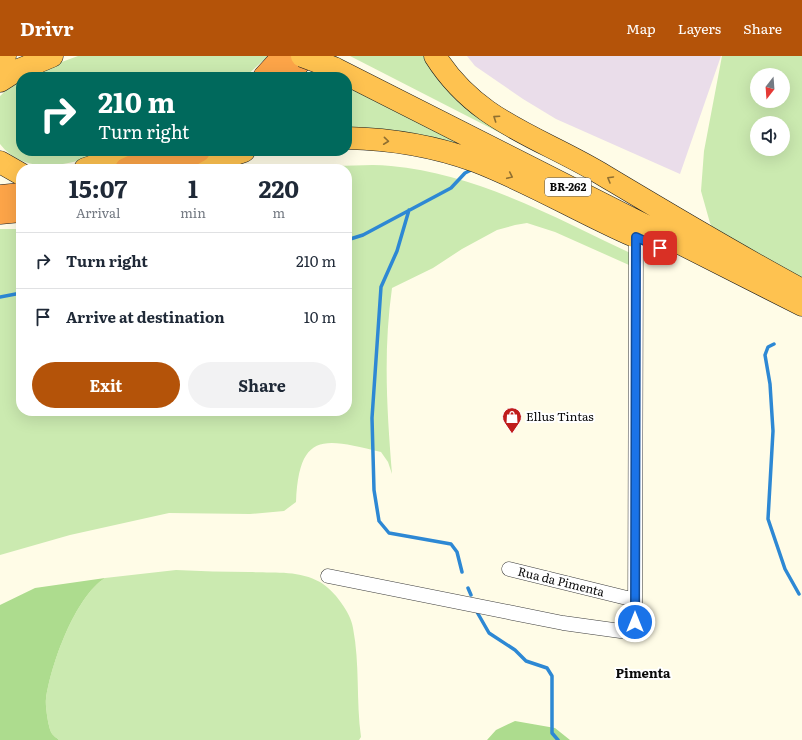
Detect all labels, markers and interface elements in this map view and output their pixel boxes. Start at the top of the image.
text: Drivr [20,14,74,42]
text: Map [626,18,656,38]
text: Layers [678,18,721,38]
text: Share [743,18,782,38]
north arrow [750,68,790,108]
map controls [750,68,790,156]
text: 210 m [98,80,175,122]
icon: right [32,88,84,140]
one-way arrow [493,115,500,123]
button: sound [750,116,790,156]
text: Turn right [98,118,189,145]
one-way arrow [383,136,389,145]
text: 15:07 [69,170,127,205]
text: 1 [188,170,198,205]
text: 220 [259,170,299,205]
one-way arrow [506,171,514,179]
one-way arrow [607,177,615,184]
road number: BR-262 [545,178,591,196]
text: Arrival [76,203,120,222]
text: min [180,203,206,222]
text: m [273,203,285,222]
pin [643,231,677,265]
icon: arrive [649,237,671,259]
text: Turn right [66,249,148,272]
text: 210 m [296,249,336,272]
icon: right [32,250,54,272]
text: Arrive at destination [66,305,225,328]
text: 10 m [304,305,336,328]
icon: arrive [32,306,54,328]
button: Exit [32,362,180,408]
button: Share [188,362,336,408]
shop icon: Ellus Tintas [501,406,523,434]
place label: Ellus Tintas [526,407,594,425]
street label: Rua da Pimenta [516,562,607,601]
position arrow [614,601,656,643]
district label: Pimenta [615,663,671,682]

